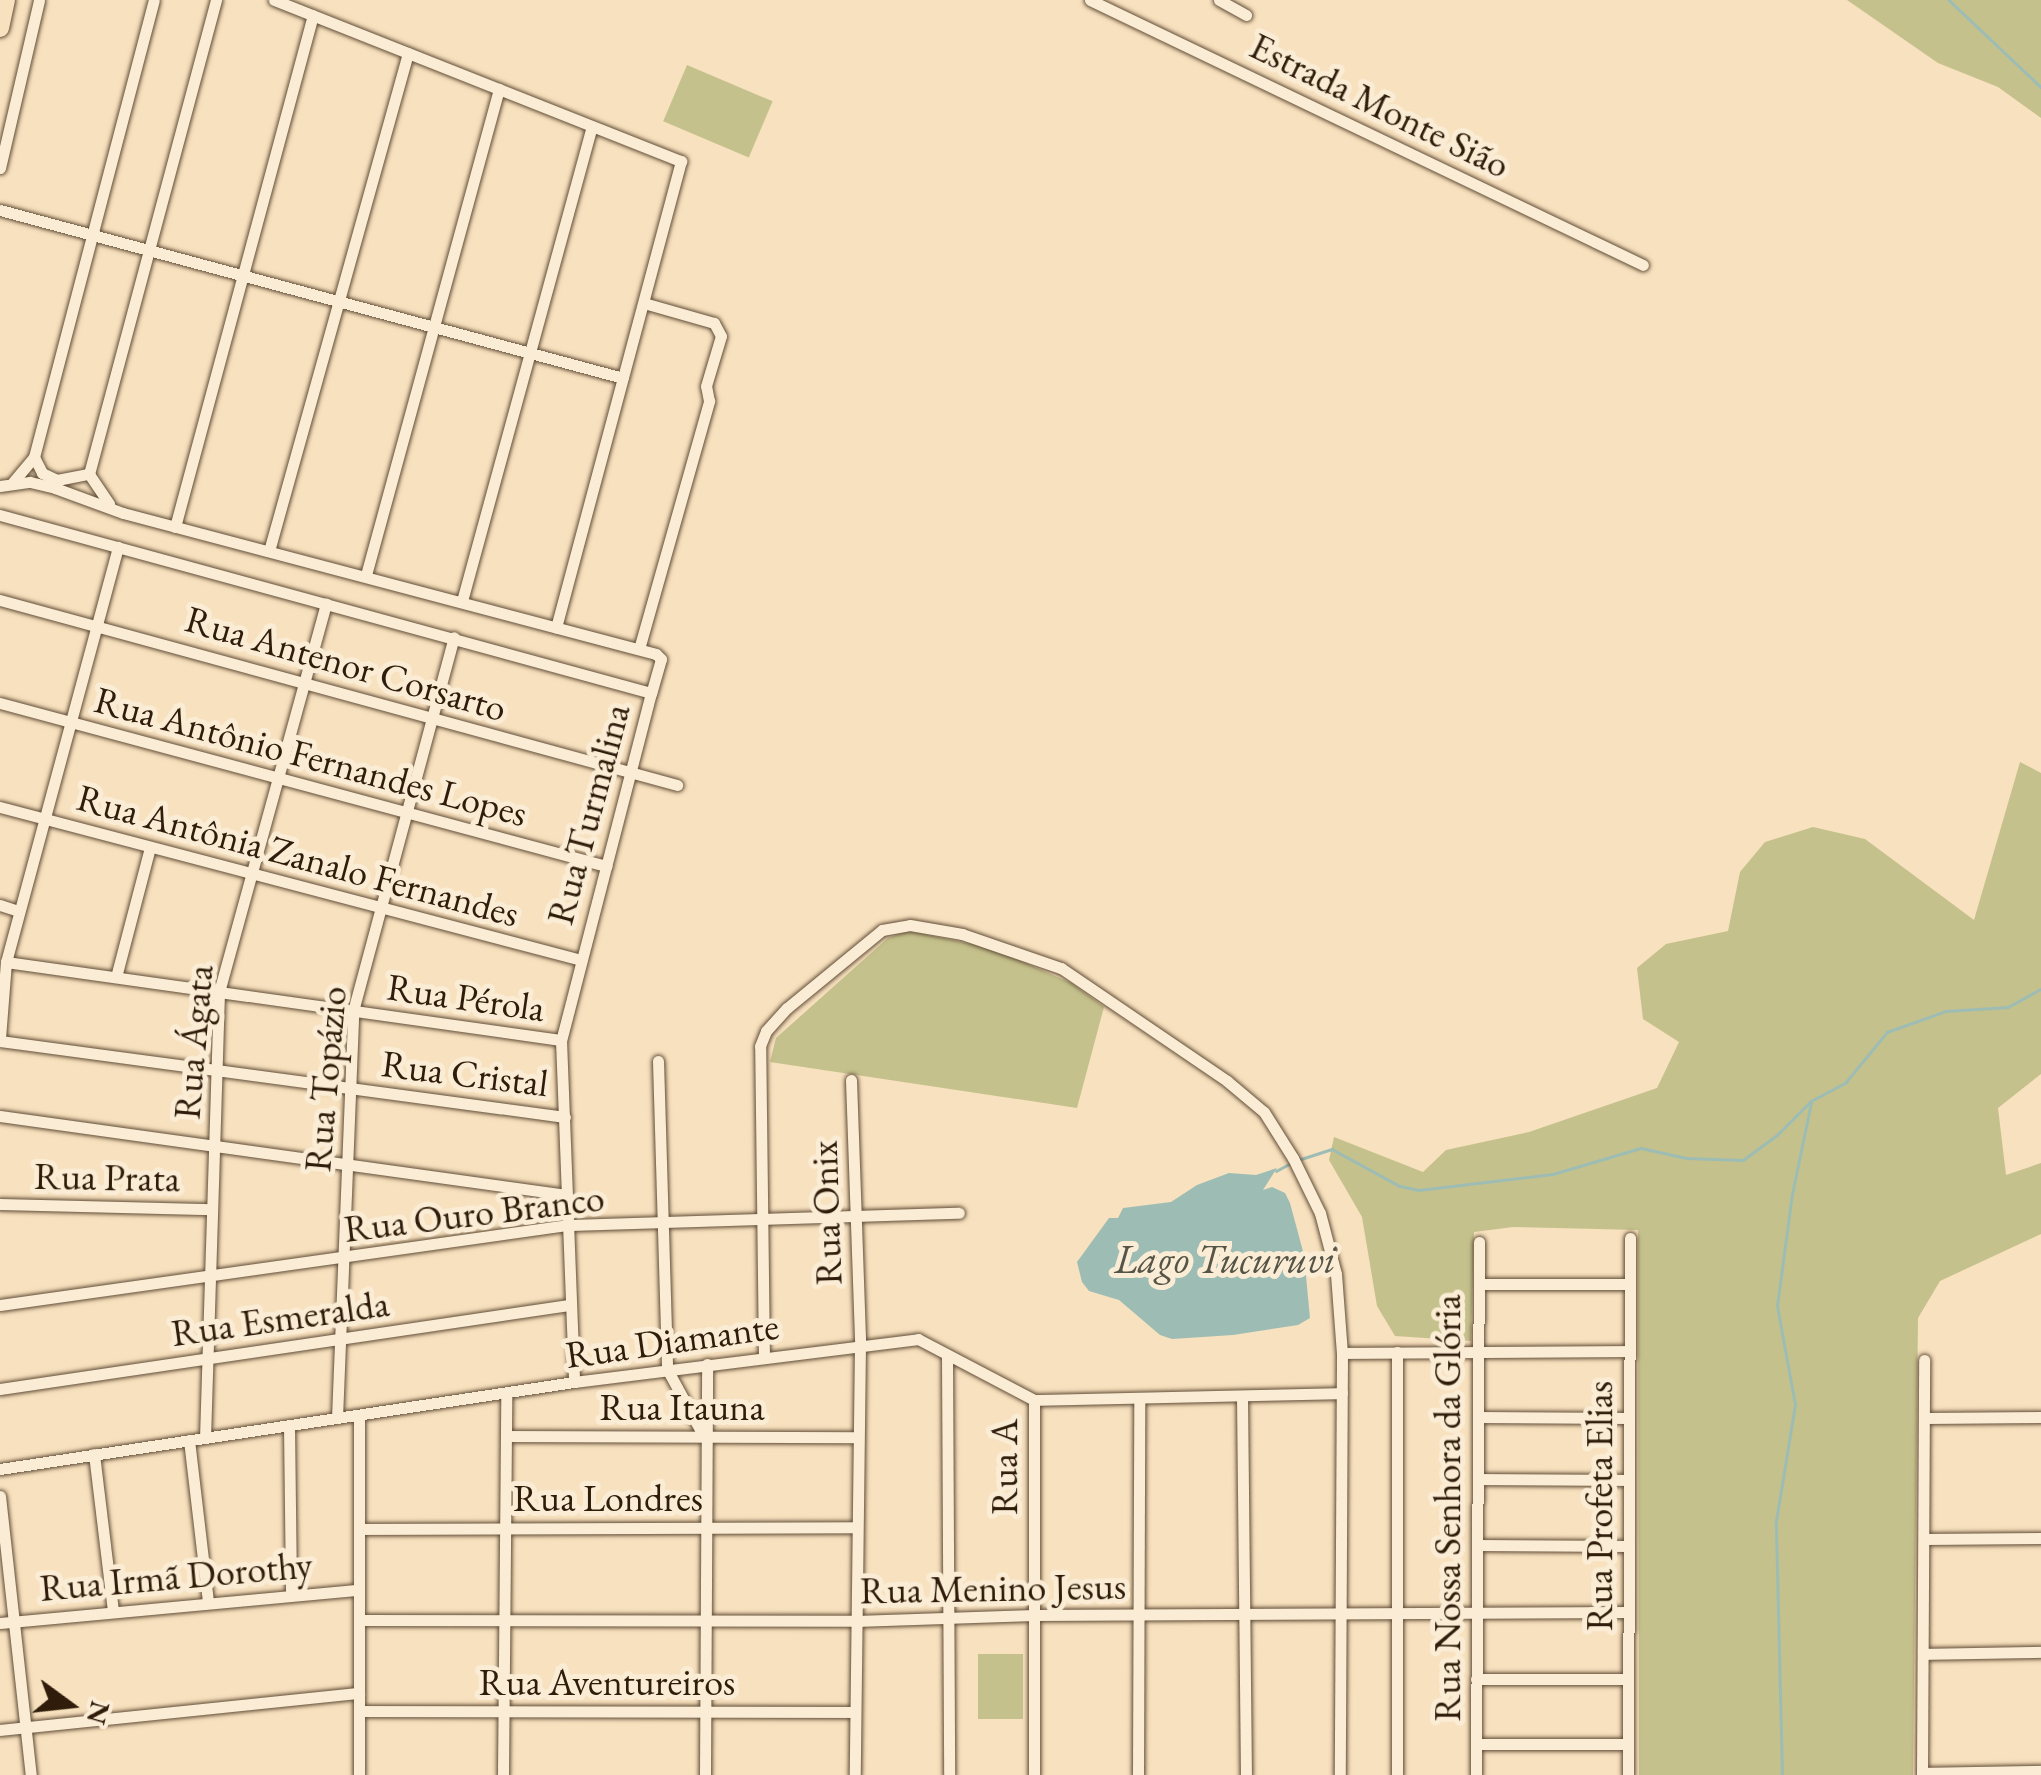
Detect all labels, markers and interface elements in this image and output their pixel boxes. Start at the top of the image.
street label: Estrada Monte Sião [1243,22,1517,188]
street label: Rua Antenor Corsarto [180,595,512,731]
street label: Rua Antônio Fernandes Lopes [90,676,532,836]
street label: Rua Turmalina [537,699,639,929]
street label: Rua Antônia Zanalo Fernandes [72,774,524,936]
street label: Rua Ágata [164,963,222,1121]
street label: Rua Pérola [384,963,548,1031]
street label: Rua Topázio [294,984,356,1174]
street label: Rua Cristal [379,1040,551,1106]
street label: Rua Onix [801,1140,851,1286]
street label: Rua Prata [34,1153,180,1201]
street label: Rua Ouro Branco [341,1174,607,1252]
water label: Lago Tucuruvi [1114,1235,1336,1283]
street label: Rua Esmeralda [168,1280,392,1356]
street label: Rua Nossa Senhora da Glória [1424,1294,1470,1722]
street label: Rua Diamante [563,1302,781,1378]
street label: Rua Profeta Elias [1576,1381,1622,1631]
street label: Rua Itauna [599,1384,765,1430]
street label: Rua A [981,1419,1027,1515]
street label: Rua Londres [513,1475,703,1521]
street label: Rua Irmã Dorothy [38,1541,314,1611]
street label: Rua Menino Jesus [859,1563,1127,1613]
north arrow [20,1655,120,1755]
street label: Rua Aventureiros [479,1659,735,1705]
text: N [79,1697,119,1728]

